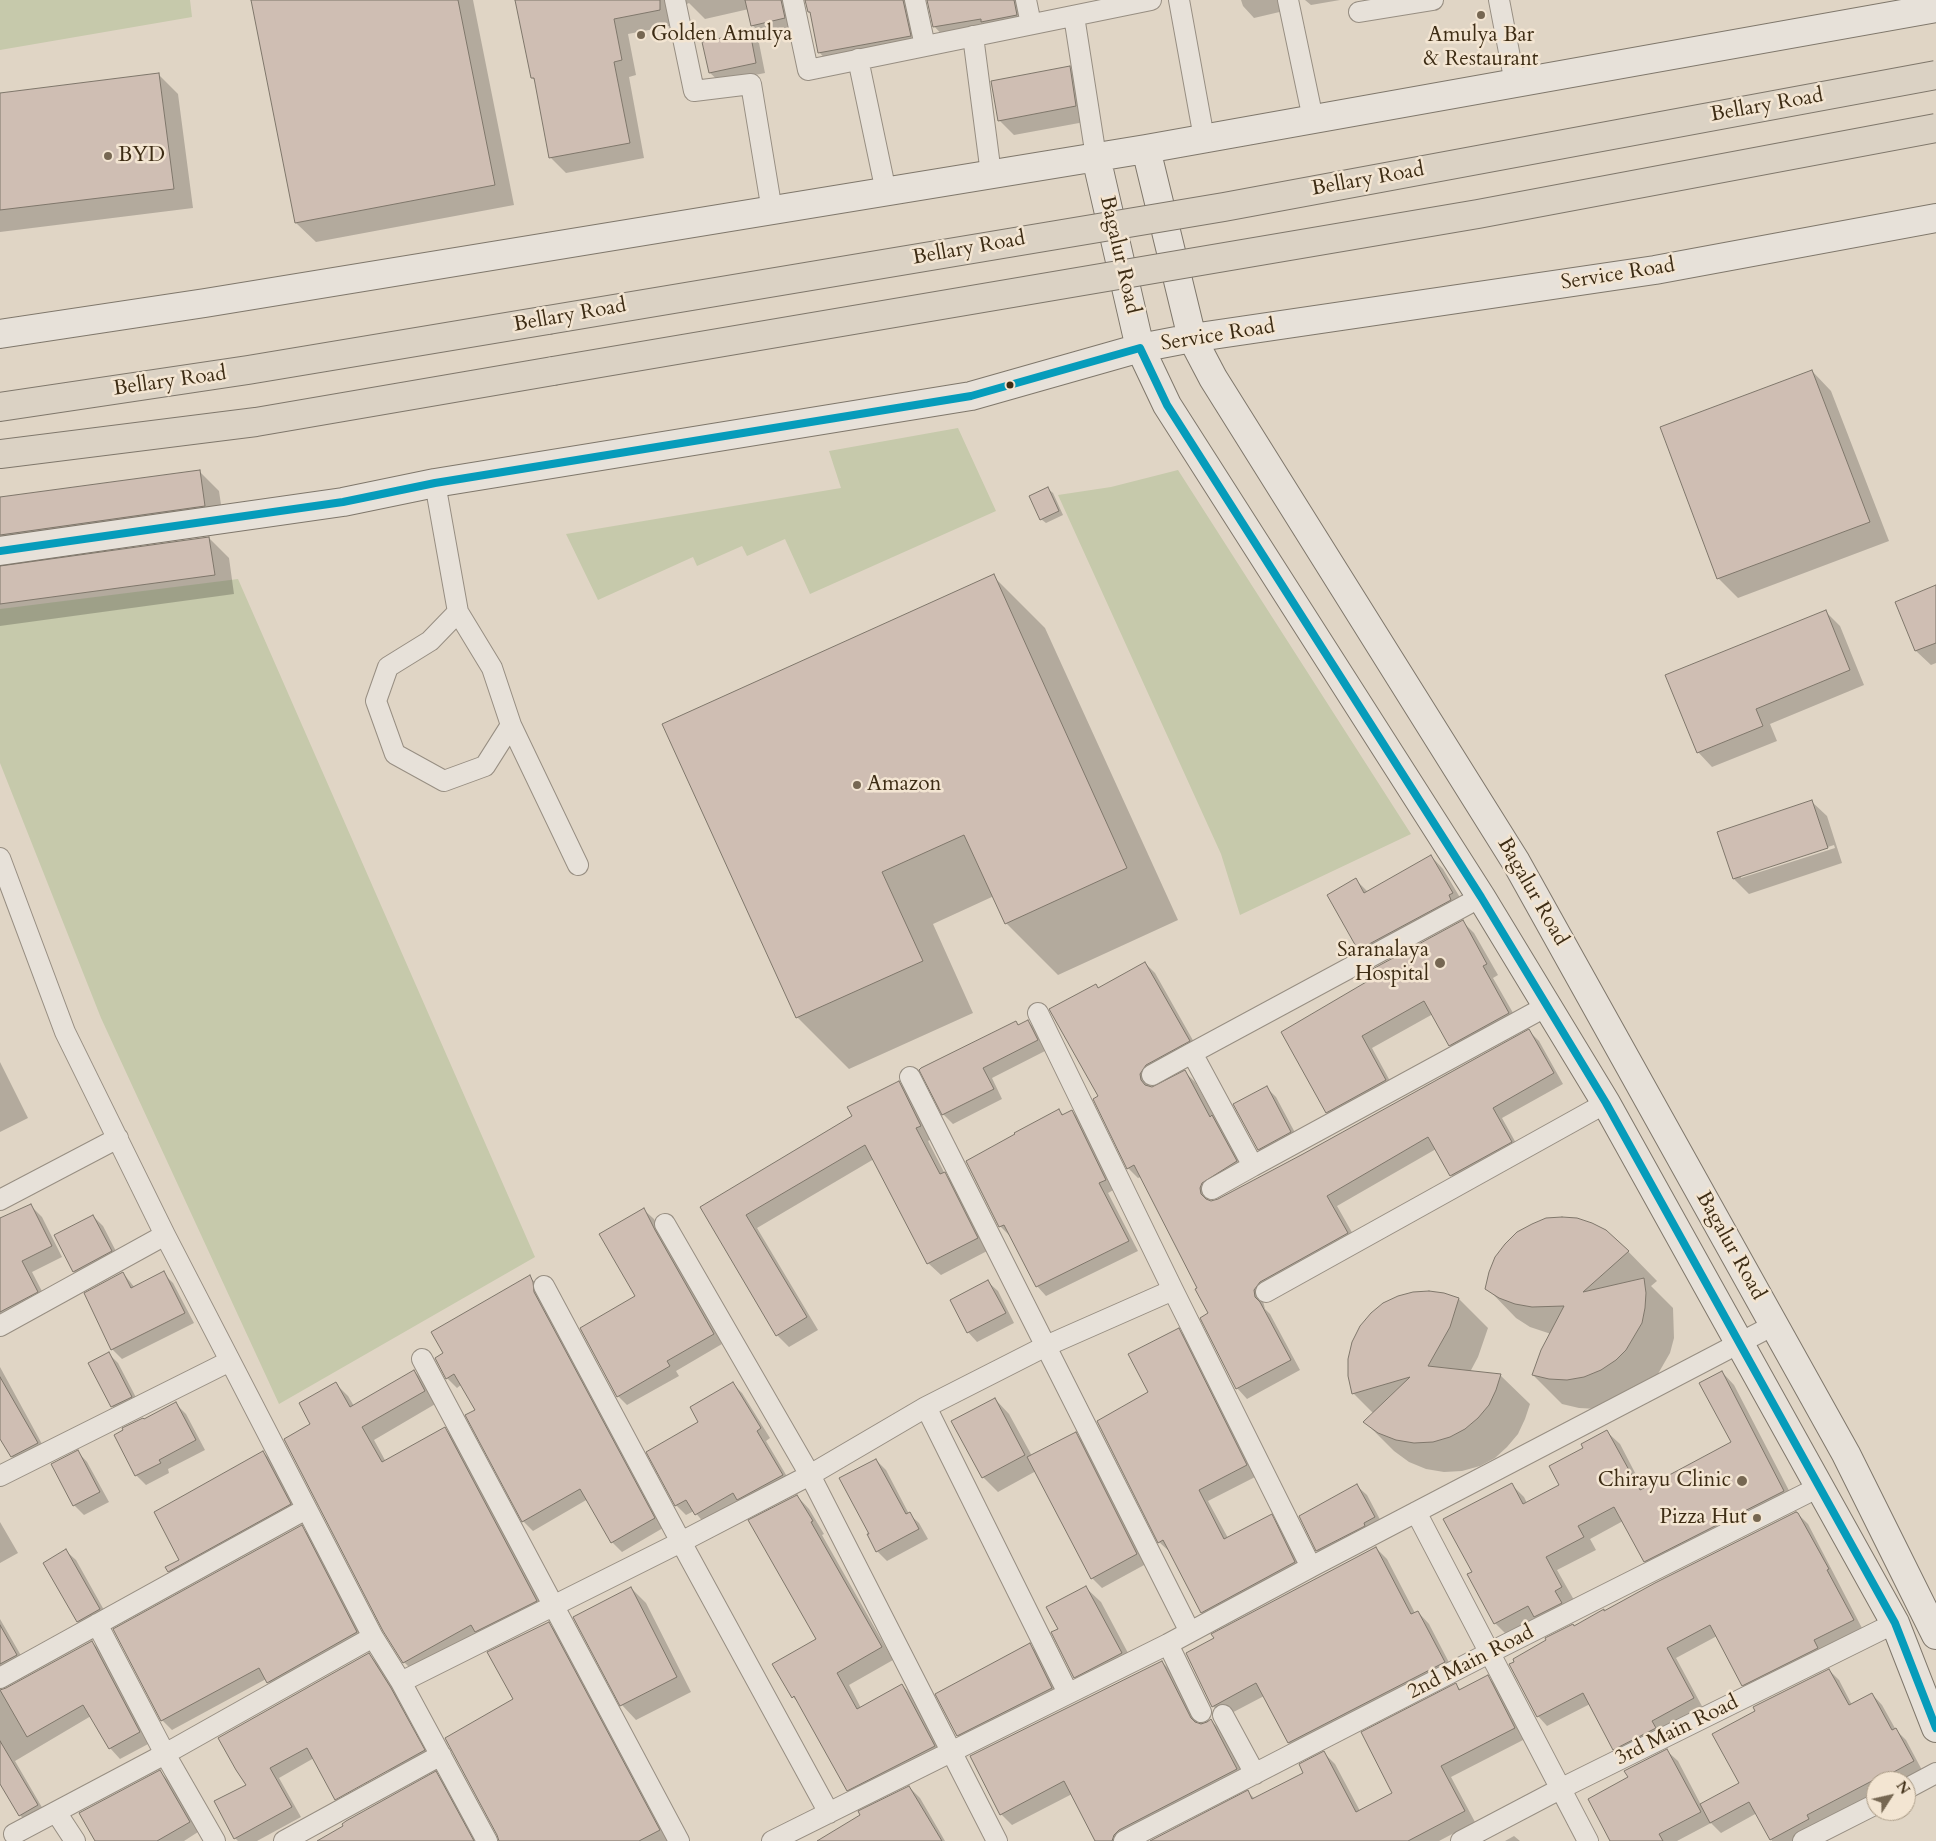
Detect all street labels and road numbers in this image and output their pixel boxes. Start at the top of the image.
street label: Bellary Road [1709,84,1825,128]
street label: Bellary Road [1310,158,1426,202]
street label: Bagalur Road [1093,193,1145,317]
street label: Bellary Road [911,227,1027,271]
street label: Service Road [1559,254,1677,296]
street label: Bellary Road [512,294,628,338]
street label: Service Road [1159,315,1277,357]
street label: Bellary Road [112,362,228,402]
street label: Bagalur Road [1491,834,1573,950]
street label: Bagalur Road [1690,1187,1770,1305]
street label: 2nd Main Road [1404,1620,1538,1706]
street label: 3rd Main Road [1611,1690,1743,1772]

